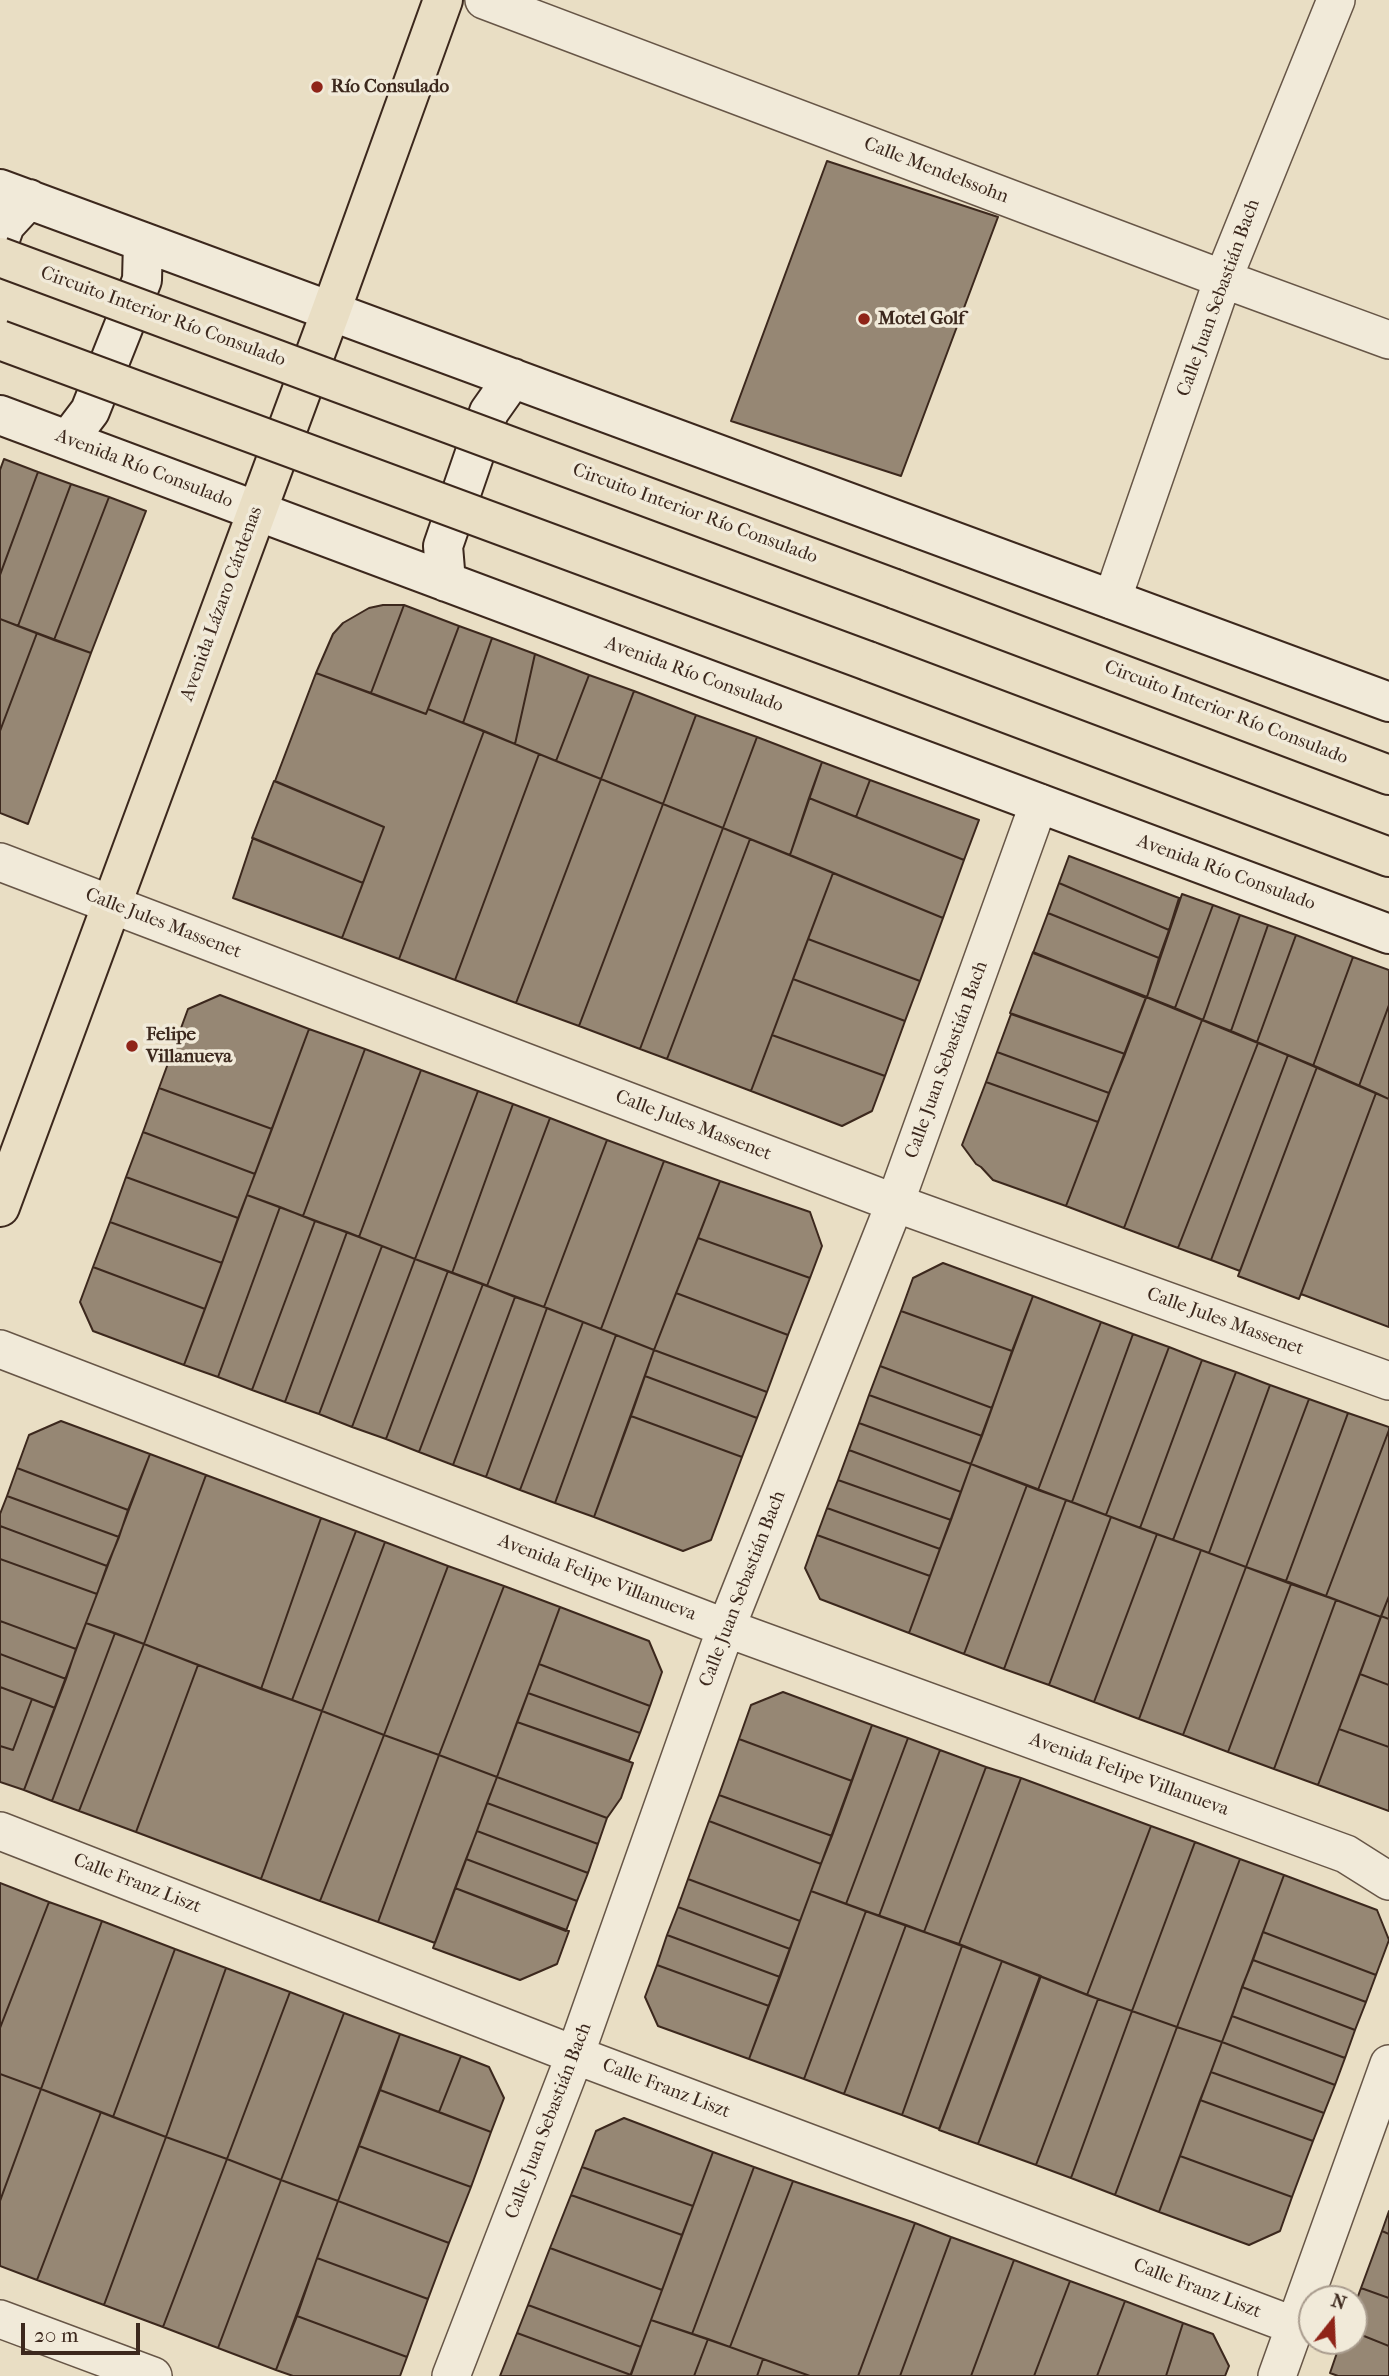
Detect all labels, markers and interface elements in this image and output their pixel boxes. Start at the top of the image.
place label: Río Consulado [331,76,449,98]
marker: Río Consulado [309,79,325,95]
street label: Calle Mendelssohn [860,133,1012,209]
street label: Calle Juan Sebastián Bach [1173,196,1265,400]
street label: Circuito Interior Río Consulado [37,262,289,372]
place label: Motel Golf [878,308,965,330]
marker: Motel Golf [856,311,872,327]
street label: Avenida Río Consulado [52,425,236,513]
street label: Circuito Interior Río Consulado [569,459,821,569]
street label: Avenida Lázaro Cárdenas [176,504,268,704]
street label: Avenida Río Consulado [602,632,786,718]
street label: Circuito Interior Río Consulado [1101,656,1351,770]
street label: Avenida Río Consulado [1134,830,1318,916]
street label: Calle Jules Massenet [82,884,244,964]
street label: Calle Juan Sebastián Bach [901,958,993,1162]
place label: Felipe Villanueva [146,1024,232,1068]
marker: Felipe Villanueva [124,1038,140,1054]
street label: Calle Jules Massenet [612,1086,774,1166]
street label: Calle Jules Massenet [1143,1283,1307,1361]
street label: Calle Juan Sebastián Bach [695,1488,791,1690]
street label: Avenida Felipe Villanueva [495,1530,699,1626]
street label: Avenida Felipe Villanueva [1026,1728,1232,1822]
street label: Calle Franz Liszt [70,1849,204,1919]
street label: Calle Juan Sebastián Bach [501,2020,597,2222]
street label: Calle Franz Liszt [599,2054,733,2124]
street label: Calle Franz Liszt [1130,2254,1264,2324]
north arrow [1298,2285,1368,2355]
text: N [1329,2289,1349,2315]
scale bar [24,2310,144,2354]
text: 20 m [34,2323,78,2347]

